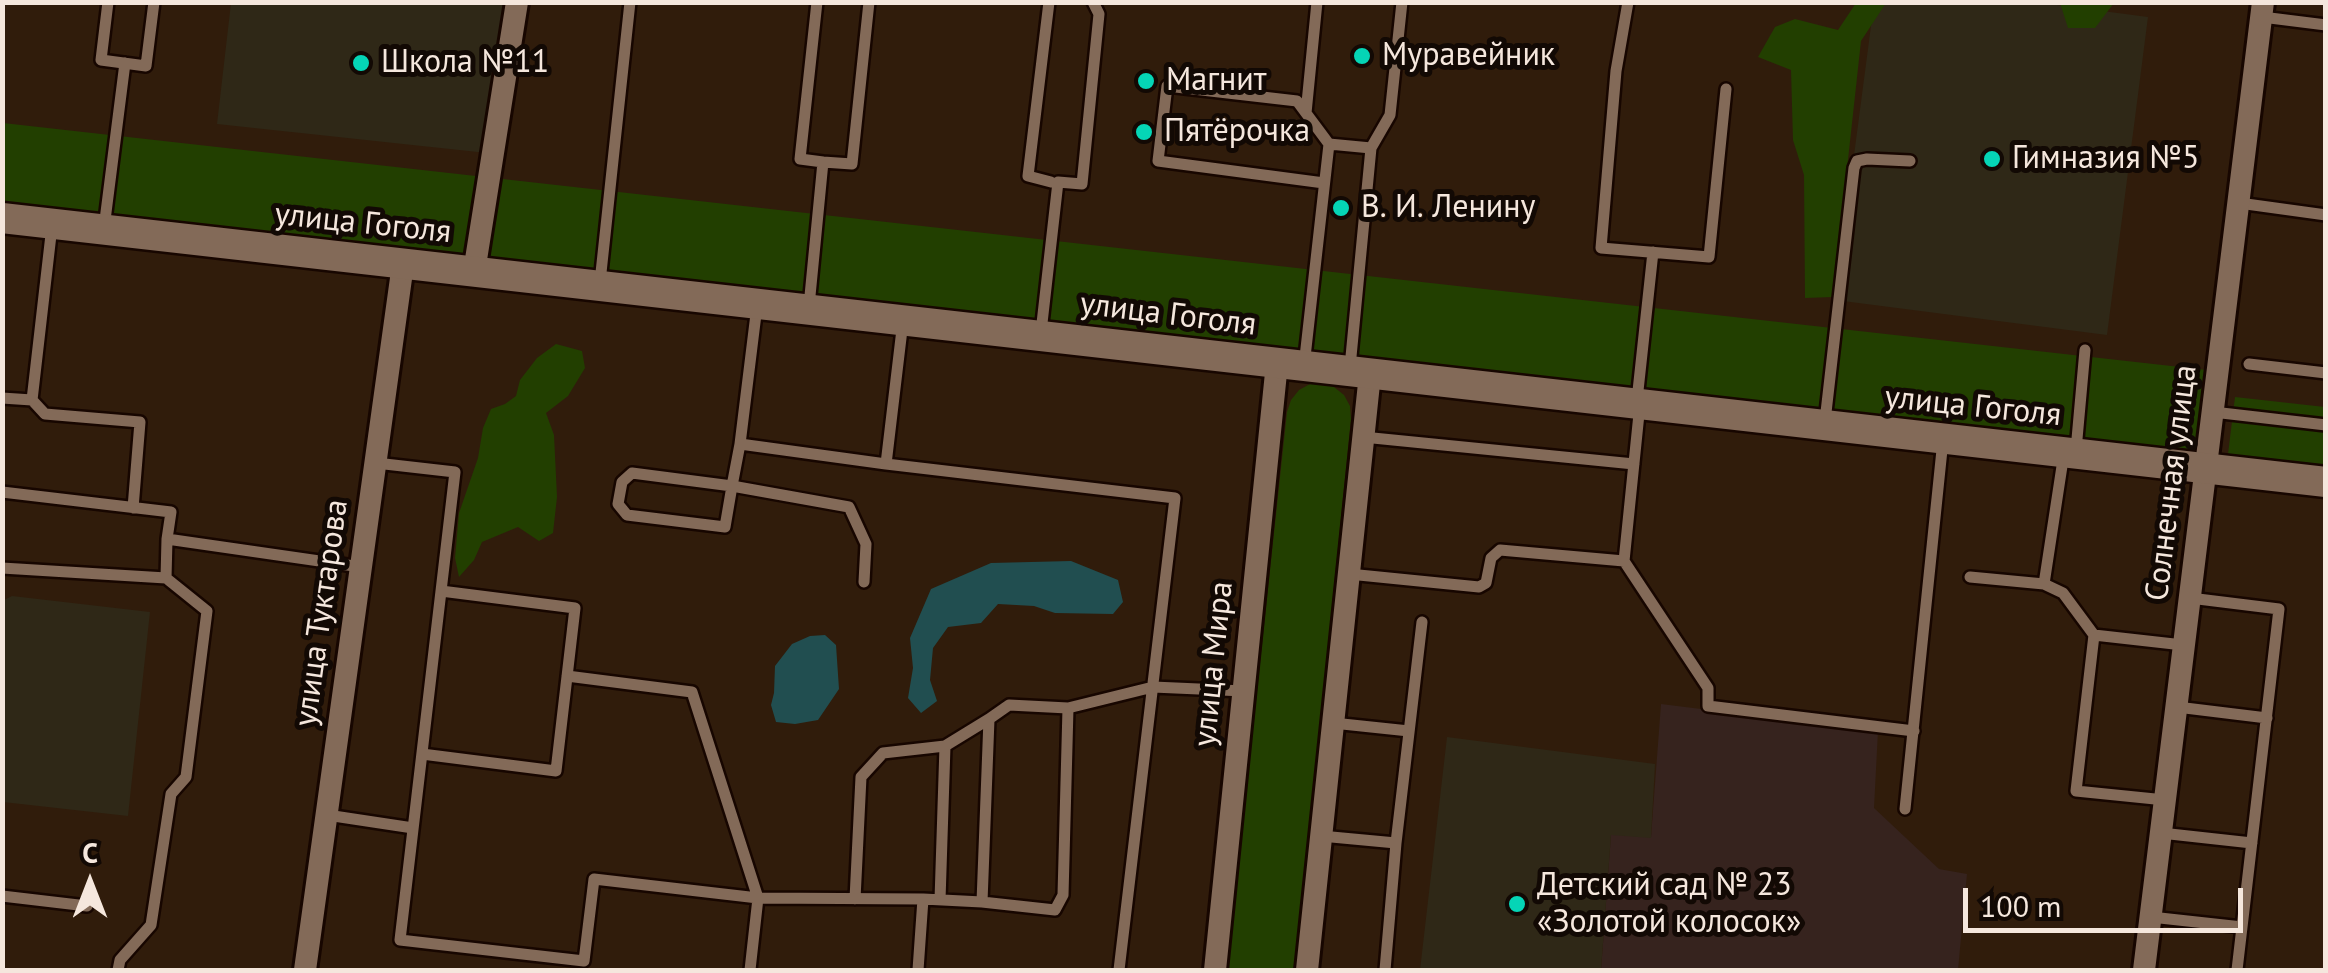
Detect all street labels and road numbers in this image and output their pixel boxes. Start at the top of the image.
street label: улица Гоголя [273,196,453,252]
street label: улица Гоголя [1078,285,1258,345]
street label: Солнечная улица [2138,363,2206,603]
street label: улица Гоголя [1883,379,2063,435]
street label: улица Туктарова [287,497,357,729]
street label: улица Мира [1186,579,1242,749]

